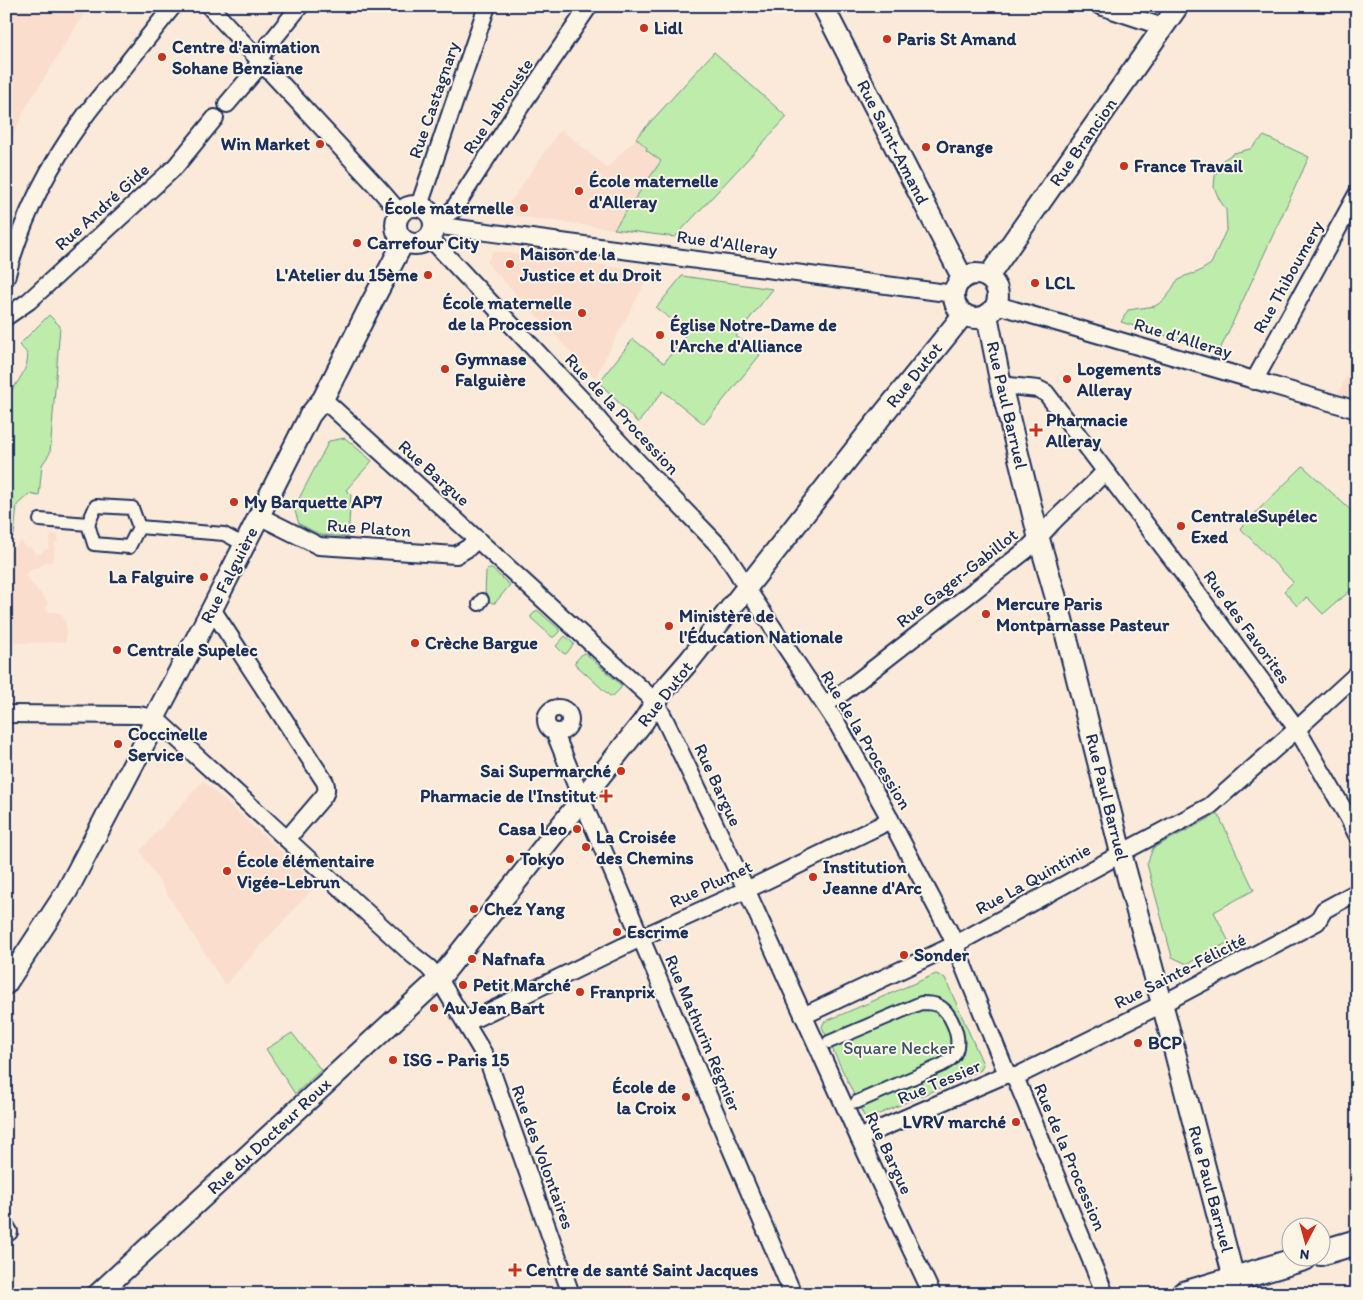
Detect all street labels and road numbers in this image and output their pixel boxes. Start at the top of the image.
street label: Rue Castagnary [404,38,464,161]
street label: Rue Labrouste [458,54,538,158]
street label: Rue Saint-Amand [852,76,934,208]
street label: Rue Brancion [1044,93,1122,191]
street label: Rue André Gide [50,159,154,255]
street label: Rue Thiboumery [1248,216,1328,337]
street label: Rue d'Alleray [675,225,779,261]
street label: Rue d'Alleray [1131,313,1235,364]
street label: Rue Dutot [881,338,947,412]
street label: Rue Paul Barruel [982,339,1032,471]
street label: Rue de la Procession [560,349,684,479]
street label: Rue Bargue [394,435,474,511]
street label: Rue Platon [326,514,412,542]
street label: Rue Falguière [195,523,263,627]
street label: Rue Gager-Gabillot [892,523,1022,632]
street label: Rue des Favorites [1199,566,1295,688]
street label: Rue Dutot [632,656,698,731]
street label: Rue de la Procession [816,666,916,814]
street label: Rue Paul Barruel [1081,731,1133,863]
street label: Rue Bargue [689,740,747,830]
street label: Rue La Quintinie [972,838,1094,920]
street label: Rue Plumet [666,855,756,913]
street label: Rue Sainte-Félicité [1110,928,1250,1014]
street label: Rue Mathurin Régnier [660,951,746,1115]
street label: Rue Tessier [894,1054,985,1109]
street label: Rue du Docteur Roux [202,1073,336,1199]
street label: Rue de la Procession [1029,1080,1111,1234]
street label: Rue des Volontaires [507,1082,579,1232]
street label: Rue Bargue [860,1108,918,1198]
street label: Rue Paul Barruel [1183,1123,1239,1255]

